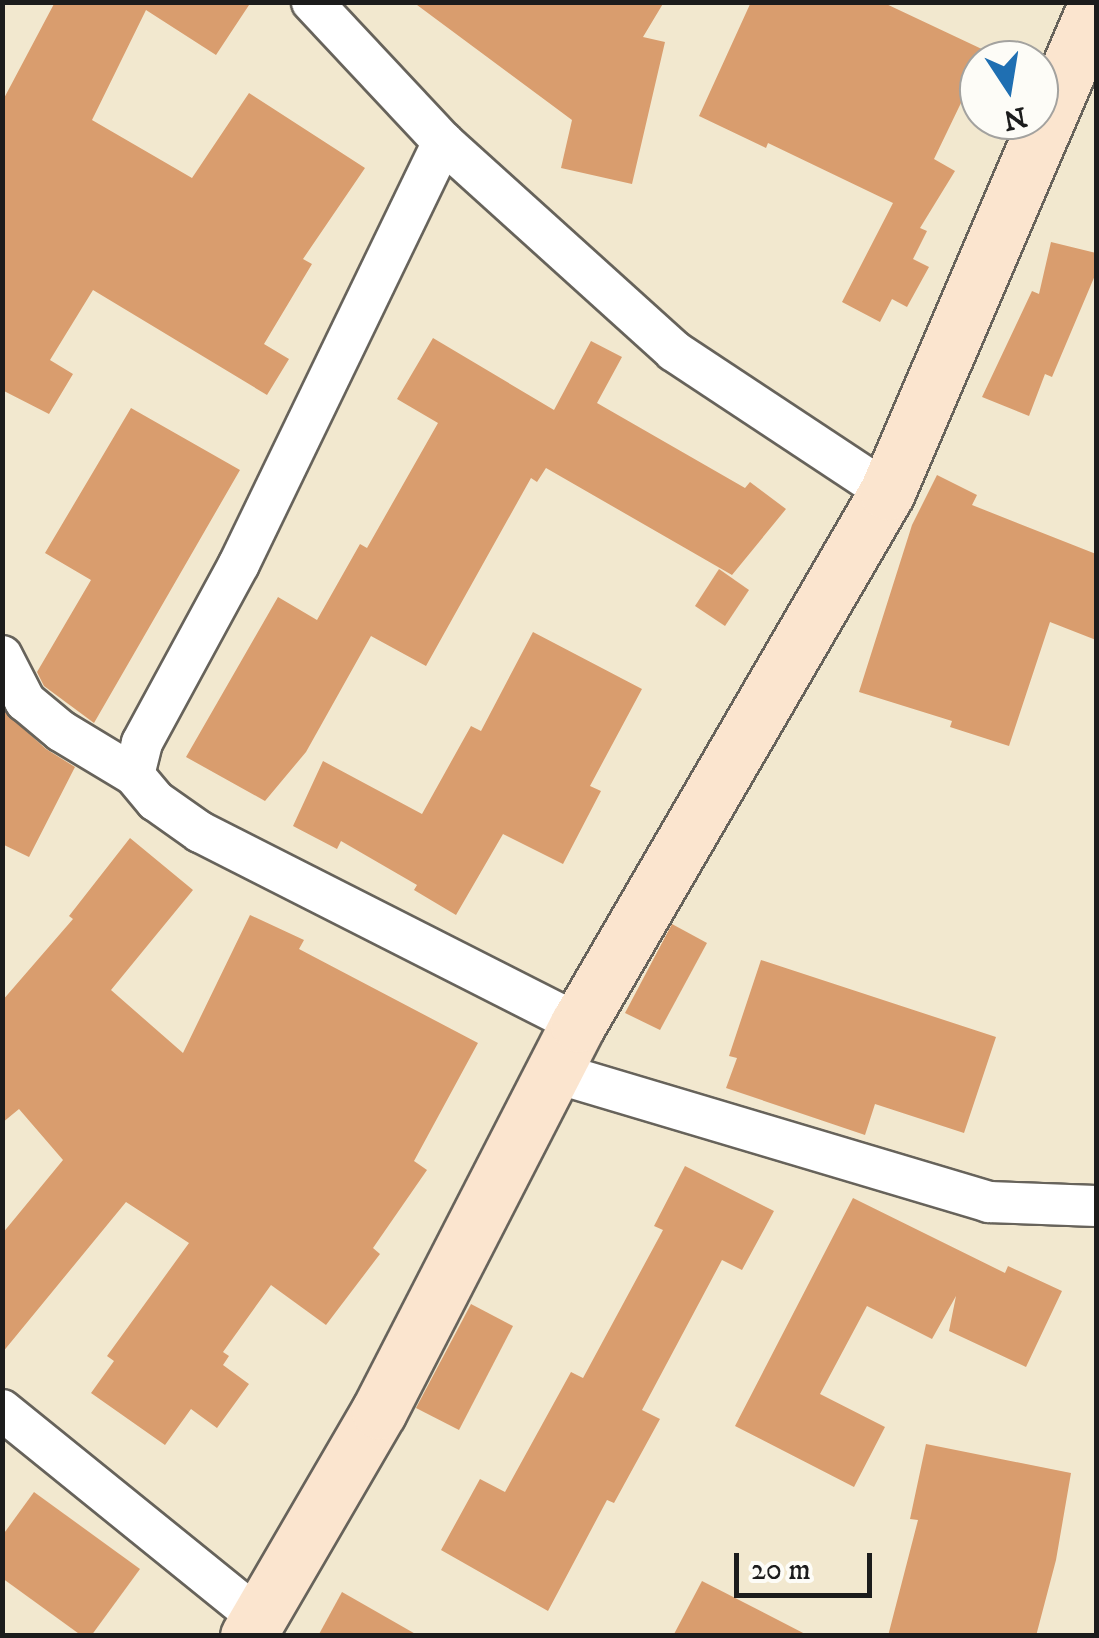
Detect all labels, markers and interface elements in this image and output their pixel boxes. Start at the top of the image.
north arrow [959,40,1059,140]
text: N [1000,98,1030,137]
scale bar [739,1533,876,1595]
text: 20 m [751,1552,811,1589]

